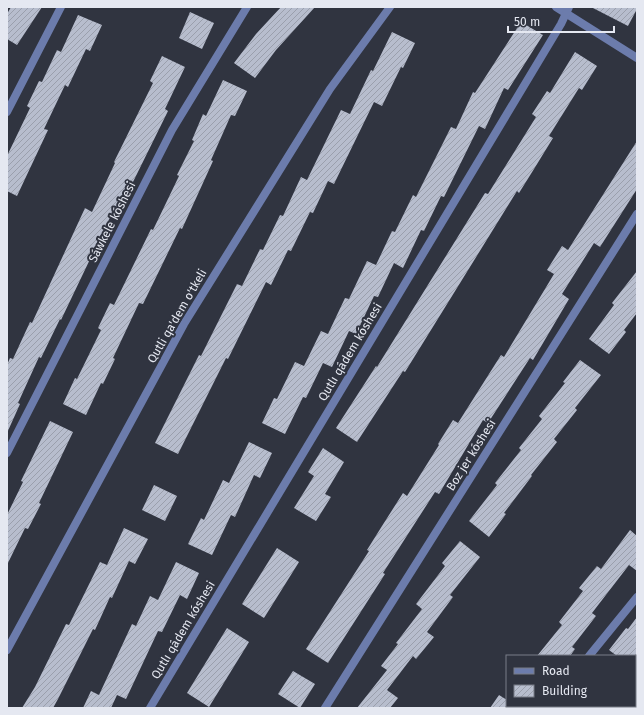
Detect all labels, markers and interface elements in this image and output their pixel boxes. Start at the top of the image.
scale bar [508,8,614,34]
text: 50 m [514,15,540,29]
street label: Sáwkele kóshesi [86,179,138,265]
street label: Qutli qa'dem o'tkeli [144,266,210,366]
street label: Qutlı qádem kóshesi [315,301,385,403]
street label: Boz jer kóshesi [443,417,499,493]
street label: Qutlı qádem kóshesi [148,579,218,681]
legend [506,655,636,707]
text: Road [542,664,570,678]
text: Building [542,684,588,698]

